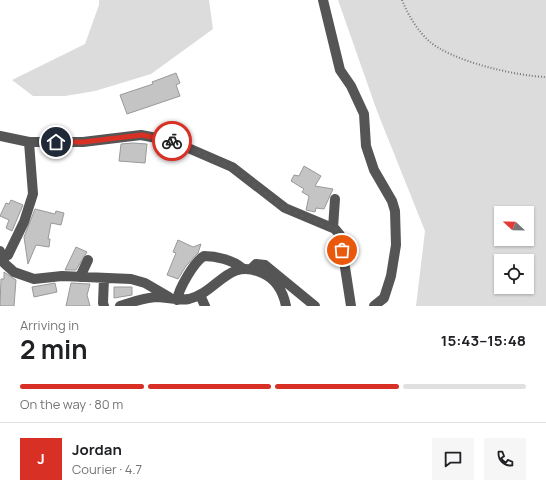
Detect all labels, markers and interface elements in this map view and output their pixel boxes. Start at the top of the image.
courier [152,121,192,161]
pin [39,125,73,159]
icon: bike [161,130,183,152]
icon: home [45,131,67,153]
north arrow [494,206,534,246]
map controls [494,206,534,294]
pin [325,233,359,267]
icon: bag [331,239,353,261]
button: locate [494,254,534,294]
text: Arriving in [20,316,79,334]
text: 15:43–15:48 [441,330,526,351]
text: 2 min [20,331,88,367]
text: On the way · 80 m [20,395,123,413]
button: chat [432,438,474,480]
button: phone [484,438,526,480]
text: Jordan [72,439,122,460]
text: J [37,448,45,469]
text: Courier · 4.7 [72,460,142,478]

